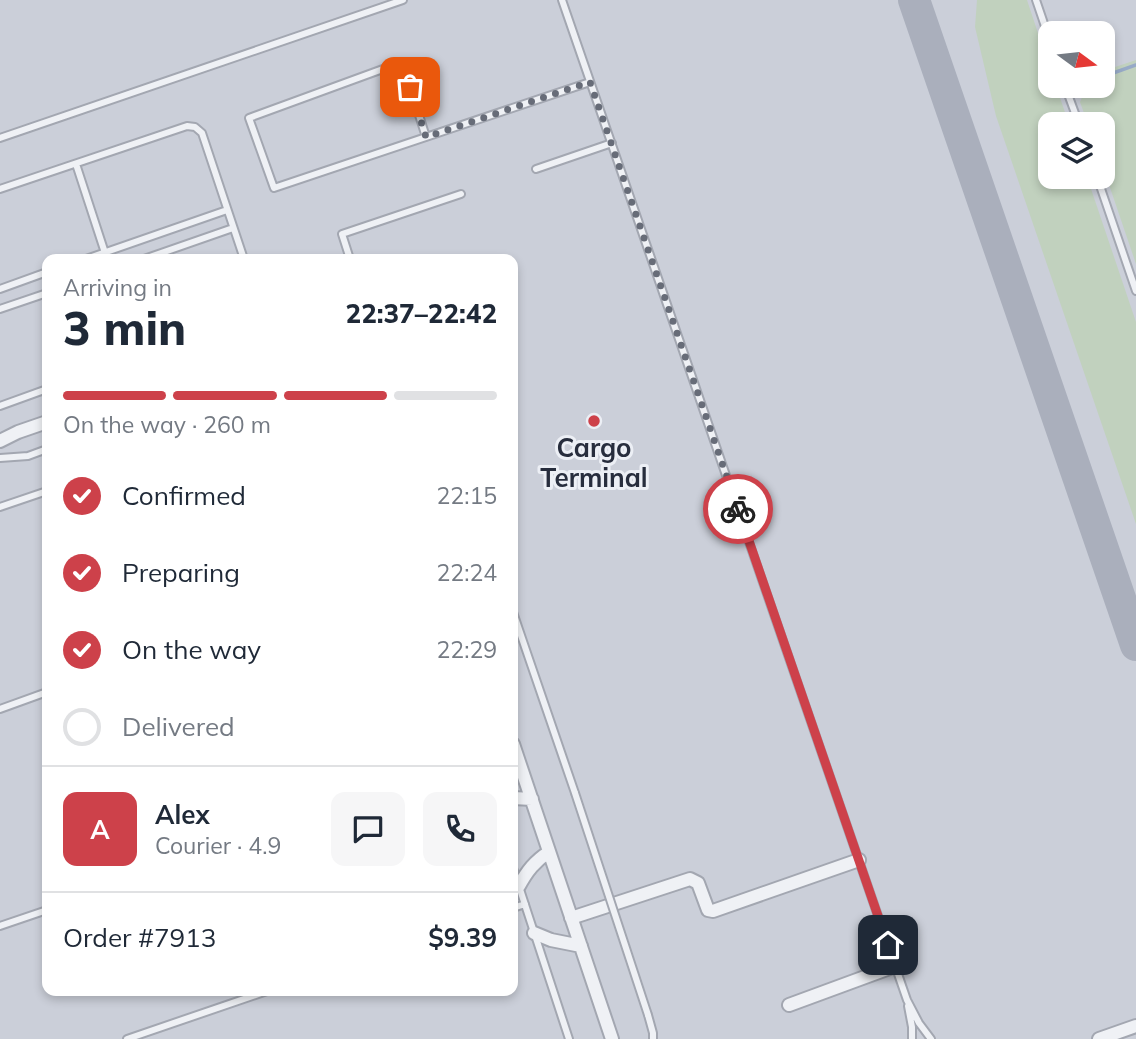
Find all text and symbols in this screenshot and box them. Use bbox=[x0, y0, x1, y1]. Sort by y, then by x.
north arrow bbox=[1038, 21, 1115, 98]
map controls bbox=[1038, 21, 1115, 189]
pin bbox=[380, 57, 440, 117]
icon: bag bbox=[391, 68, 429, 106]
button: layers bbox=[1038, 112, 1115, 189]
text: Arriving in bbox=[63, 273, 172, 302]
text: 22:37–22:42 bbox=[346, 297, 497, 330]
text: 3 min bbox=[63, 299, 186, 357]
text: On the way · 260 m bbox=[63, 410, 271, 439]
marker: Cargo Terminal bbox=[586, 413, 602, 429]
place label: Cargo Terminal bbox=[540, 431, 648, 494]
courier bbox=[703, 474, 773, 544]
icon: check bbox=[63, 477, 101, 515]
text: Confirmed bbox=[122, 479, 246, 512]
text: 22:15 bbox=[437, 481, 497, 510]
icon: bike bbox=[719, 490, 757, 528]
icon: check bbox=[63, 554, 101, 592]
text: Preparing bbox=[122, 556, 240, 589]
text: 22:24 bbox=[437, 558, 497, 587]
icon: check bbox=[63, 631, 101, 669]
text: On the way bbox=[122, 633, 261, 666]
text: 22:29 bbox=[437, 635, 497, 664]
text: Delivered bbox=[122, 710, 235, 743]
button: chat bbox=[331, 792, 405, 866]
button: phone bbox=[423, 792, 497, 866]
text: Alex bbox=[155, 798, 210, 831]
text: A bbox=[90, 813, 110, 846]
text: Courier · 4.9 bbox=[155, 831, 281, 860]
pin bbox=[858, 915, 918, 975]
text: Order #7913 bbox=[63, 921, 216, 954]
text: $9.39 bbox=[428, 921, 497, 954]
icon: home bbox=[869, 926, 907, 964]

